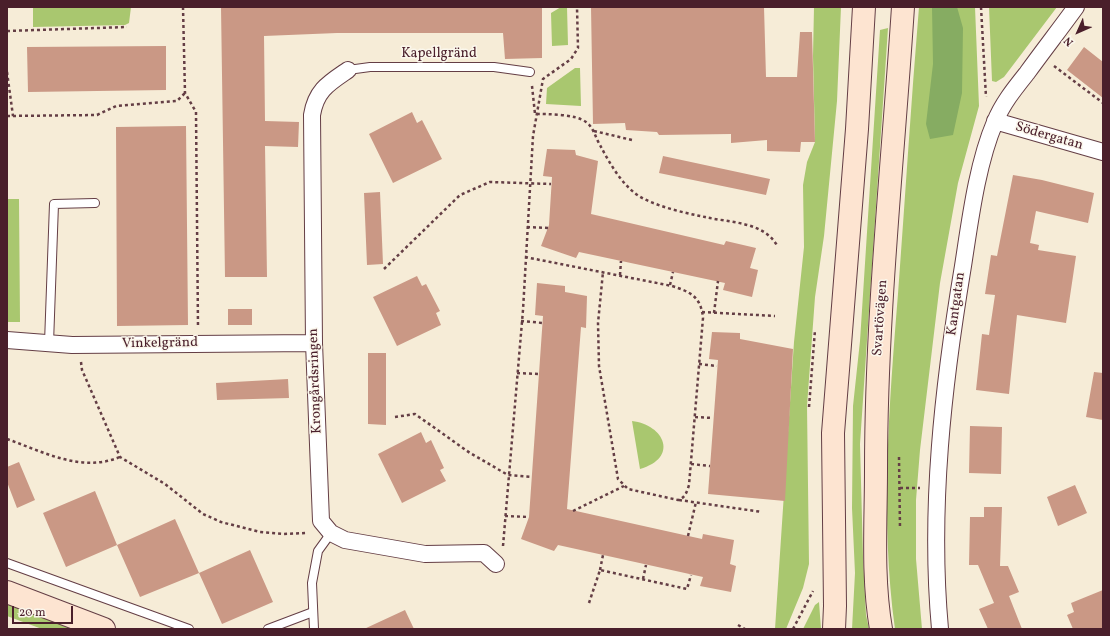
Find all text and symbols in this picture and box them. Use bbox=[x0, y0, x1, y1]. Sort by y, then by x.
north arrow bbox=[1058, 12, 1098, 52]
text: N bbox=[1061, 33, 1077, 49]
street label: Kapellgränd bbox=[401, 46, 477, 62]
street label: Södergatan bbox=[1013, 119, 1085, 155]
street label: Kantgatan bbox=[944, 271, 970, 337]
street label: Svartövägen bbox=[870, 279, 892, 357]
street label: Krongårdsringen bbox=[306, 328, 326, 434]
street label: Vinkelgränd bbox=[122, 335, 198, 353]
scale bar bbox=[14, 598, 75, 624]
text: 20 m bbox=[19, 605, 46, 621]

